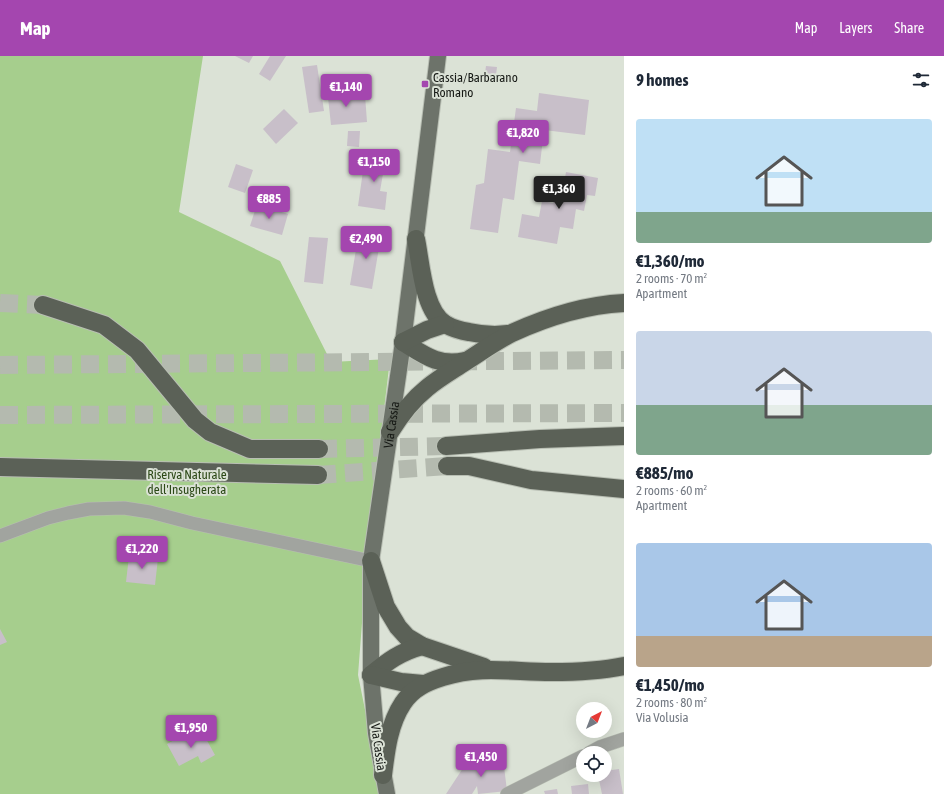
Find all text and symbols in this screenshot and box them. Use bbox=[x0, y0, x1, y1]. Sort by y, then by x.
text: Map bbox=[20, 17, 51, 39]
text: Map bbox=[795, 20, 817, 36]
text: Layers bbox=[839, 20, 872, 36]
text: Share bbox=[894, 20, 924, 36]
icon: filters bbox=[910, 69, 932, 91]
place label: Cassia/Barbarano Romano bbox=[433, 70, 518, 100]
text: 9 homes bbox=[636, 70, 689, 90]
pin: €1,140 bbox=[313, 74, 379, 108]
text: €1,140 bbox=[330, 79, 362, 94]
marker: Cassia/Barbarano Romano bbox=[420, 79, 430, 89]
pin: €1,820 bbox=[490, 120, 556, 154]
text: €1,820 bbox=[507, 125, 539, 140]
icon: home bbox=[748, 145, 820, 217]
pin: €1,150 bbox=[341, 149, 407, 183]
text: €1,150 bbox=[358, 154, 390, 169]
pin: €1,360 bbox=[526, 176, 592, 210]
text: €1,360 bbox=[543, 181, 575, 196]
pin: €885 bbox=[245, 186, 293, 220]
text: €885 bbox=[257, 191, 281, 206]
pin: €2,490 bbox=[333, 226, 399, 260]
text: €2,490 bbox=[350, 231, 382, 246]
text: €1,360/mo bbox=[636, 251, 705, 271]
text: 2 rooms · 70 m² bbox=[636, 271, 707, 286]
text: Apartment bbox=[636, 286, 687, 301]
icon: home bbox=[748, 357, 820, 429]
street label: Via Cassia bbox=[381, 400, 402, 449]
text: €885/mo bbox=[636, 463, 694, 483]
park label: Riserva Naturale dell'Insugherata bbox=[147, 467, 227, 497]
text: 2 rooms · 60 m² bbox=[636, 483, 707, 498]
text: Apartment bbox=[636, 498, 687, 513]
pin: €1,220 bbox=[109, 536, 175, 570]
text: €1,220 bbox=[126, 541, 158, 556]
icon: home bbox=[748, 569, 820, 641]
text: €1,450/mo bbox=[636, 675, 705, 695]
text: 2 rooms · 80 m² bbox=[636, 695, 707, 710]
north arrow bbox=[576, 702, 612, 738]
map controls bbox=[576, 702, 612, 782]
text: Via Volusia bbox=[636, 710, 689, 725]
pin: €1,950 bbox=[158, 715, 224, 749]
text: €1,950 bbox=[175, 720, 207, 735]
street label: Via Cassia bbox=[368, 723, 389, 772]
pin: €1,450 bbox=[448, 744, 514, 778]
button: locate bbox=[576, 746, 612, 782]
text: €1,450 bbox=[465, 749, 497, 764]

